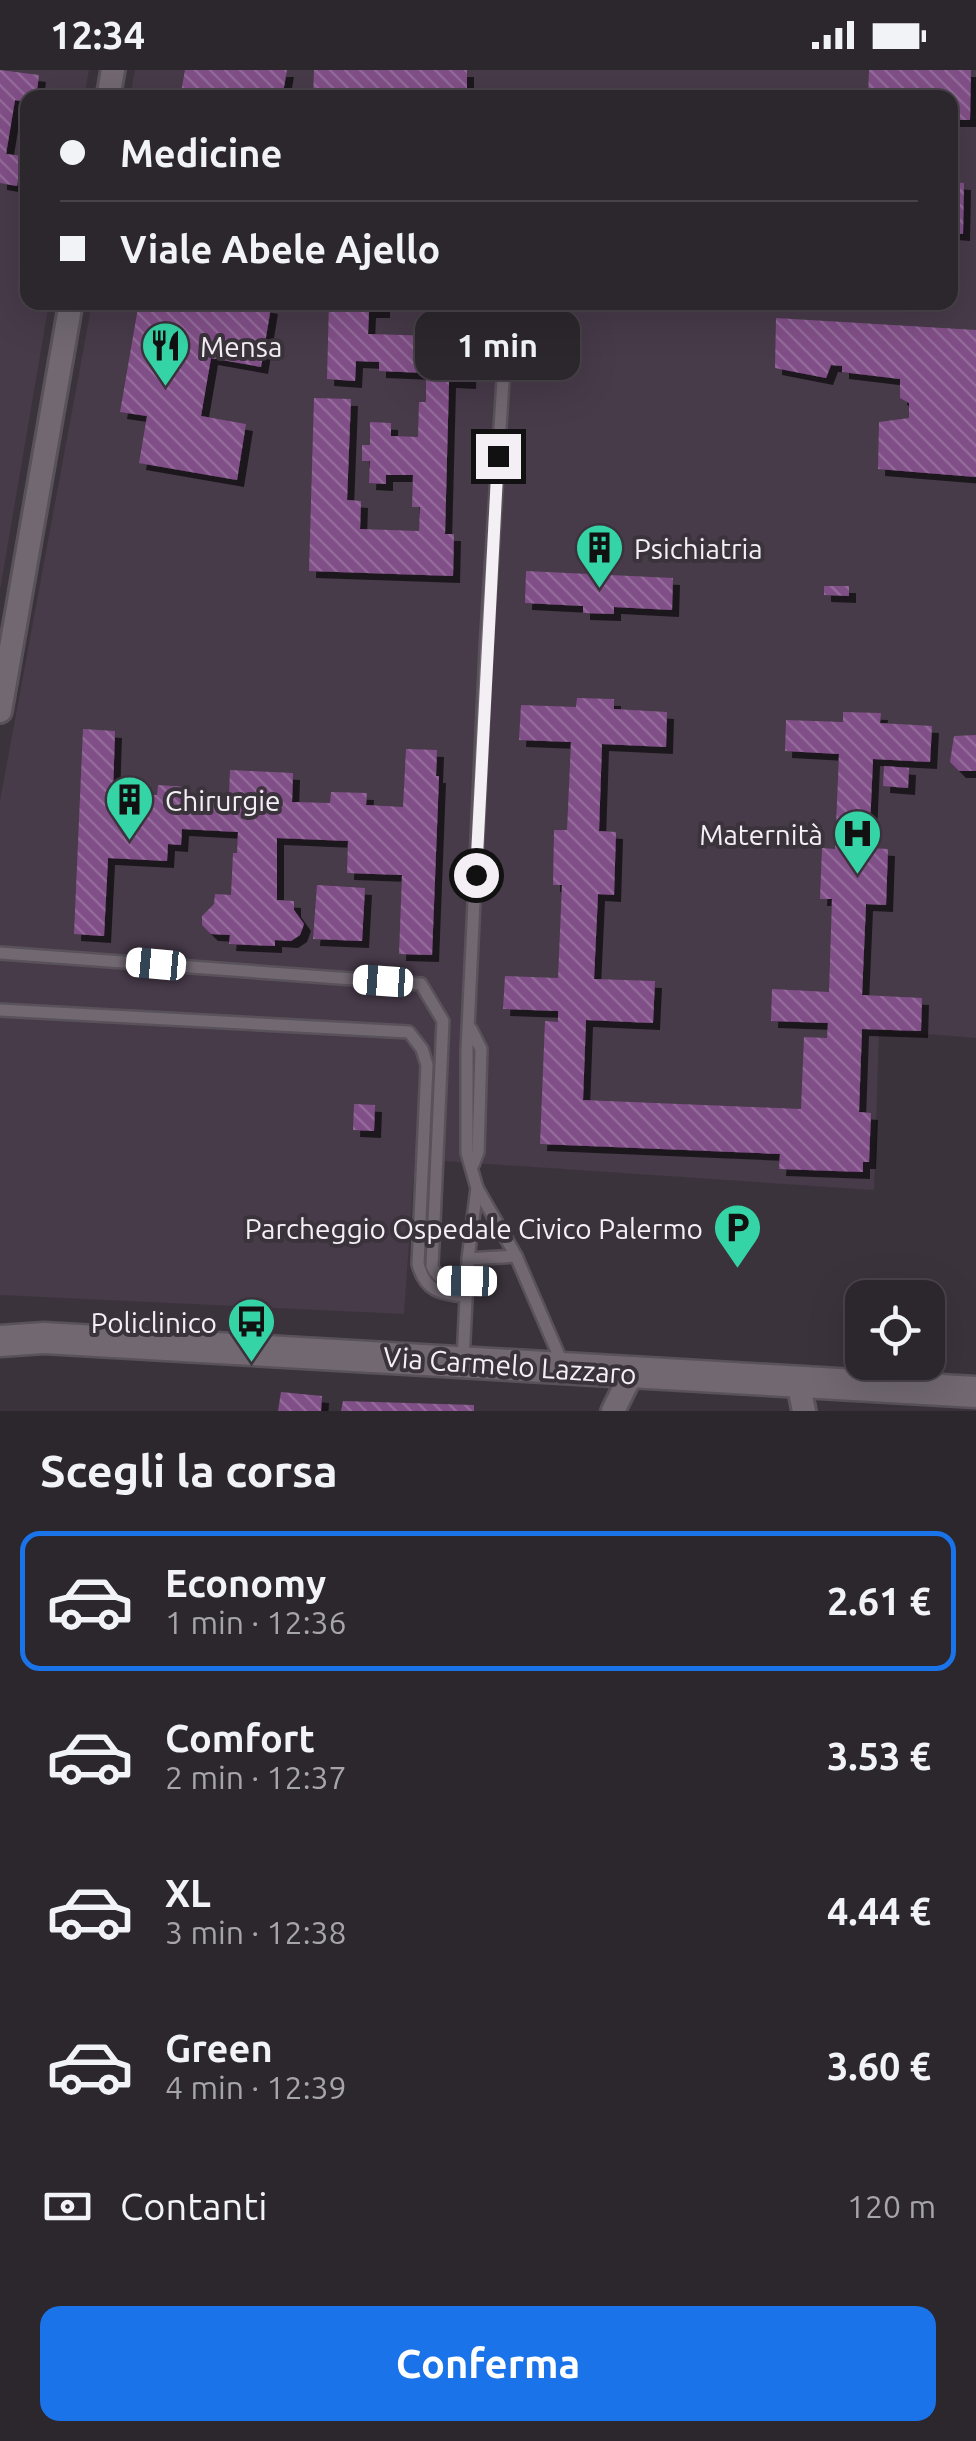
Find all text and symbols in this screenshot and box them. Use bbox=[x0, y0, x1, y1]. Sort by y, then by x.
text: 12:34 bbox=[50, 14, 145, 56]
text: Medicine bbox=[120, 132, 282, 174]
text: Viale Abele Ajello bbox=[120, 228, 440, 270]
callout: 1 min bbox=[416, 311, 580, 381]
restaurant icon: Mensa bbox=[139, 320, 191, 388]
text: 1 min bbox=[457, 327, 538, 363]
place label: Mensa bbox=[200, 331, 282, 362]
route end bbox=[476, 434, 521, 479]
building icon: Psichiatria bbox=[573, 522, 625, 590]
place label: Psichiatria bbox=[634, 533, 763, 564]
building icon: Chirurgie bbox=[104, 774, 156, 842]
place label: Chirurgie bbox=[165, 785, 281, 816]
hospital icon: Maternità bbox=[832, 808, 884, 876]
place label: Maternità bbox=[699, 819, 823, 850]
route start bbox=[454, 853, 499, 898]
car bbox=[125, 946, 187, 982]
car bbox=[352, 964, 414, 998]
parking icon: Parcheggio Ospedale Civico Palermo bbox=[712, 1202, 764, 1270]
place label: Parcheggio Ospedale Civico Palermo bbox=[245, 1213, 703, 1244]
car bbox=[437, 1265, 497, 1297]
map controls bbox=[845, 1280, 945, 1380]
button: locate bbox=[845, 1280, 945, 1380]
bus stop icon: Policlinico bbox=[226, 1296, 278, 1364]
place label: Policlinico bbox=[91, 1307, 217, 1338]
street label: Via Carmelo Lazzaro bbox=[382, 1341, 638, 1389]
text: Scegli la corsa bbox=[40, 1445, 338, 1496]
icon: car bbox=[45, 1556, 135, 1646]
text: Economy bbox=[165, 1562, 326, 1604]
text: 2.61 € bbox=[827, 1580, 931, 1622]
text: 1 min · 12:36 bbox=[165, 1604, 347, 1640]
icon: car bbox=[45, 1711, 135, 1801]
text: Comfort bbox=[165, 1717, 315, 1759]
text: 3.53 € bbox=[827, 1735, 931, 1777]
text: 2 min · 12:37 bbox=[165, 1759, 347, 1795]
icon: car bbox=[45, 1866, 135, 1956]
text: XL bbox=[165, 1872, 211, 1914]
text: 4.44 € bbox=[827, 1890, 931, 1932]
text: 3 min · 12:38 bbox=[165, 1914, 347, 1950]
icon: car bbox=[45, 2021, 135, 2111]
text: Green bbox=[165, 2027, 273, 2069]
text: 3.60 € bbox=[827, 2045, 931, 2087]
text: 4 min · 12:39 bbox=[165, 2069, 347, 2105]
icon: cash bbox=[40, 2179, 95, 2234]
text: Contanti bbox=[120, 2185, 267, 2227]
text: 120 m bbox=[847, 2188, 936, 2224]
button: Conferma bbox=[40, 2306, 936, 2421]

